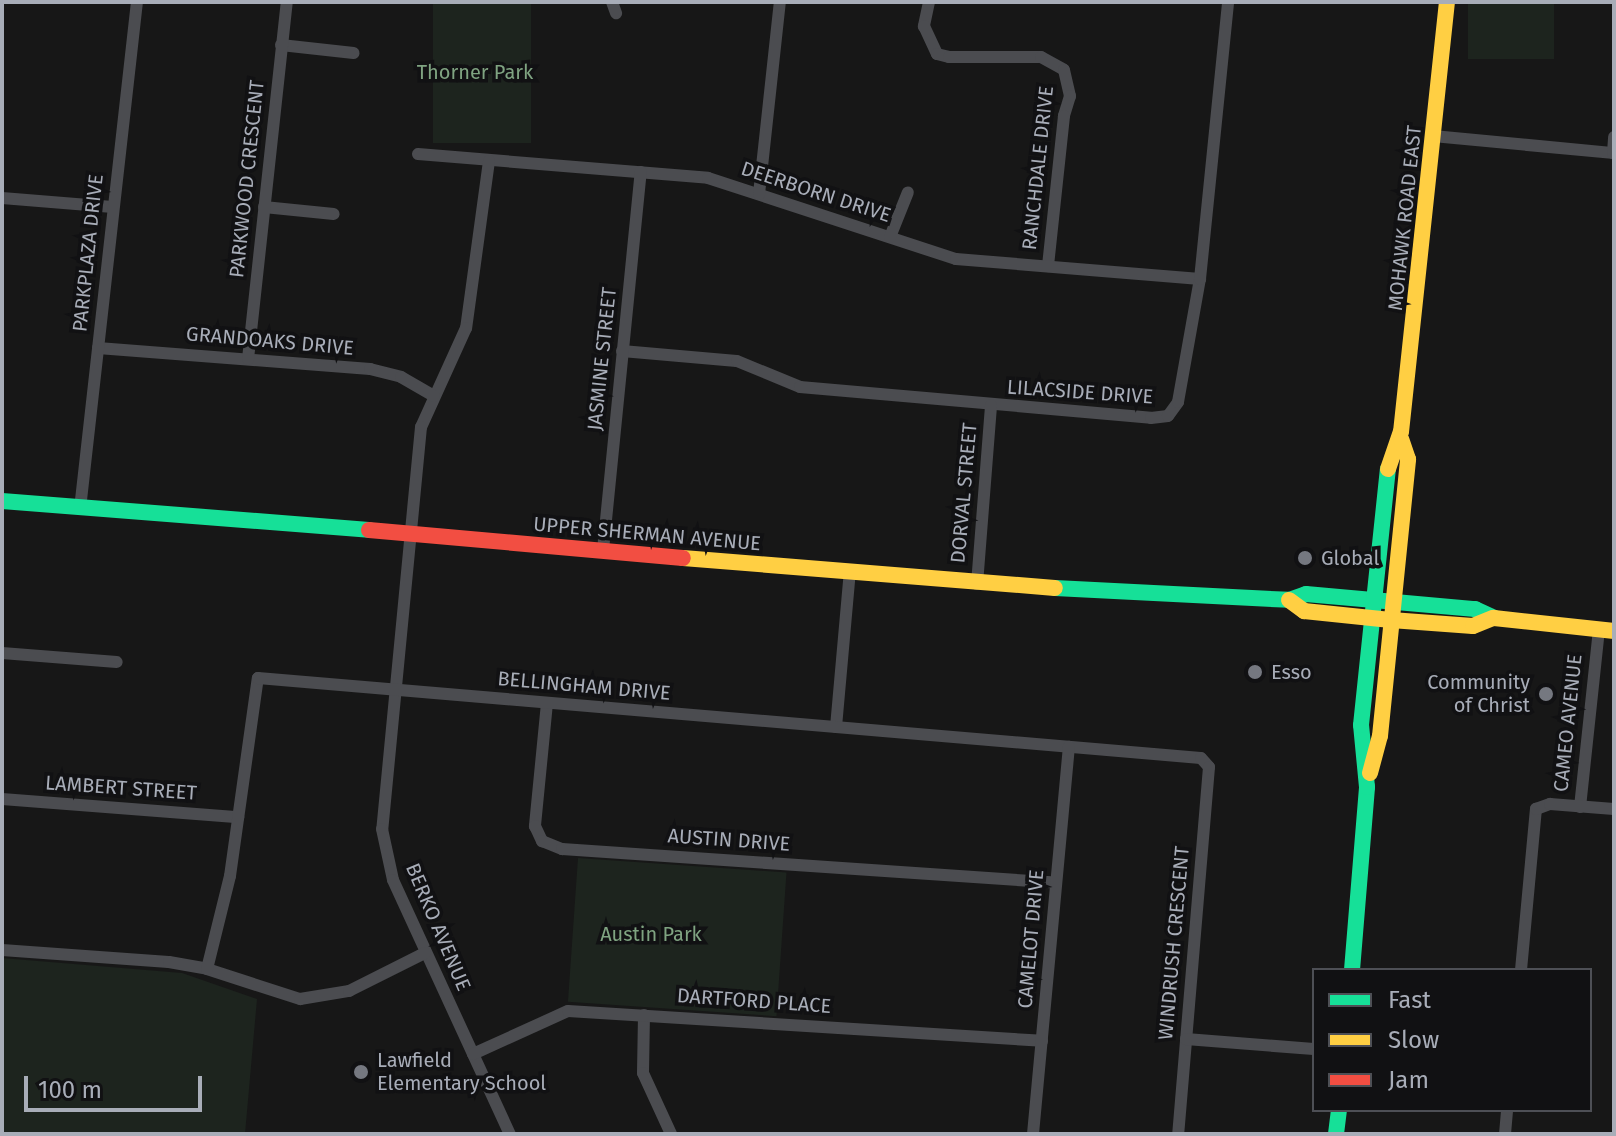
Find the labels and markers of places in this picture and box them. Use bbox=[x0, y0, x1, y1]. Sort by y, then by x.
place label: Global bbox=[1321, 546, 1379, 570]
marker: Global bbox=[1296, 549, 1314, 567]
place label: Esso bbox=[1271, 660, 1312, 684]
marker: Esso bbox=[1246, 663, 1264, 681]
place label: Community of Christ bbox=[1427, 670, 1530, 717]
marker: Community of Christ bbox=[1537, 685, 1555, 703]
place label: Lawfield Elementary School bbox=[377, 1048, 546, 1095]
marker: Lawfield Elementary School bbox=[352, 1063, 370, 1081]

